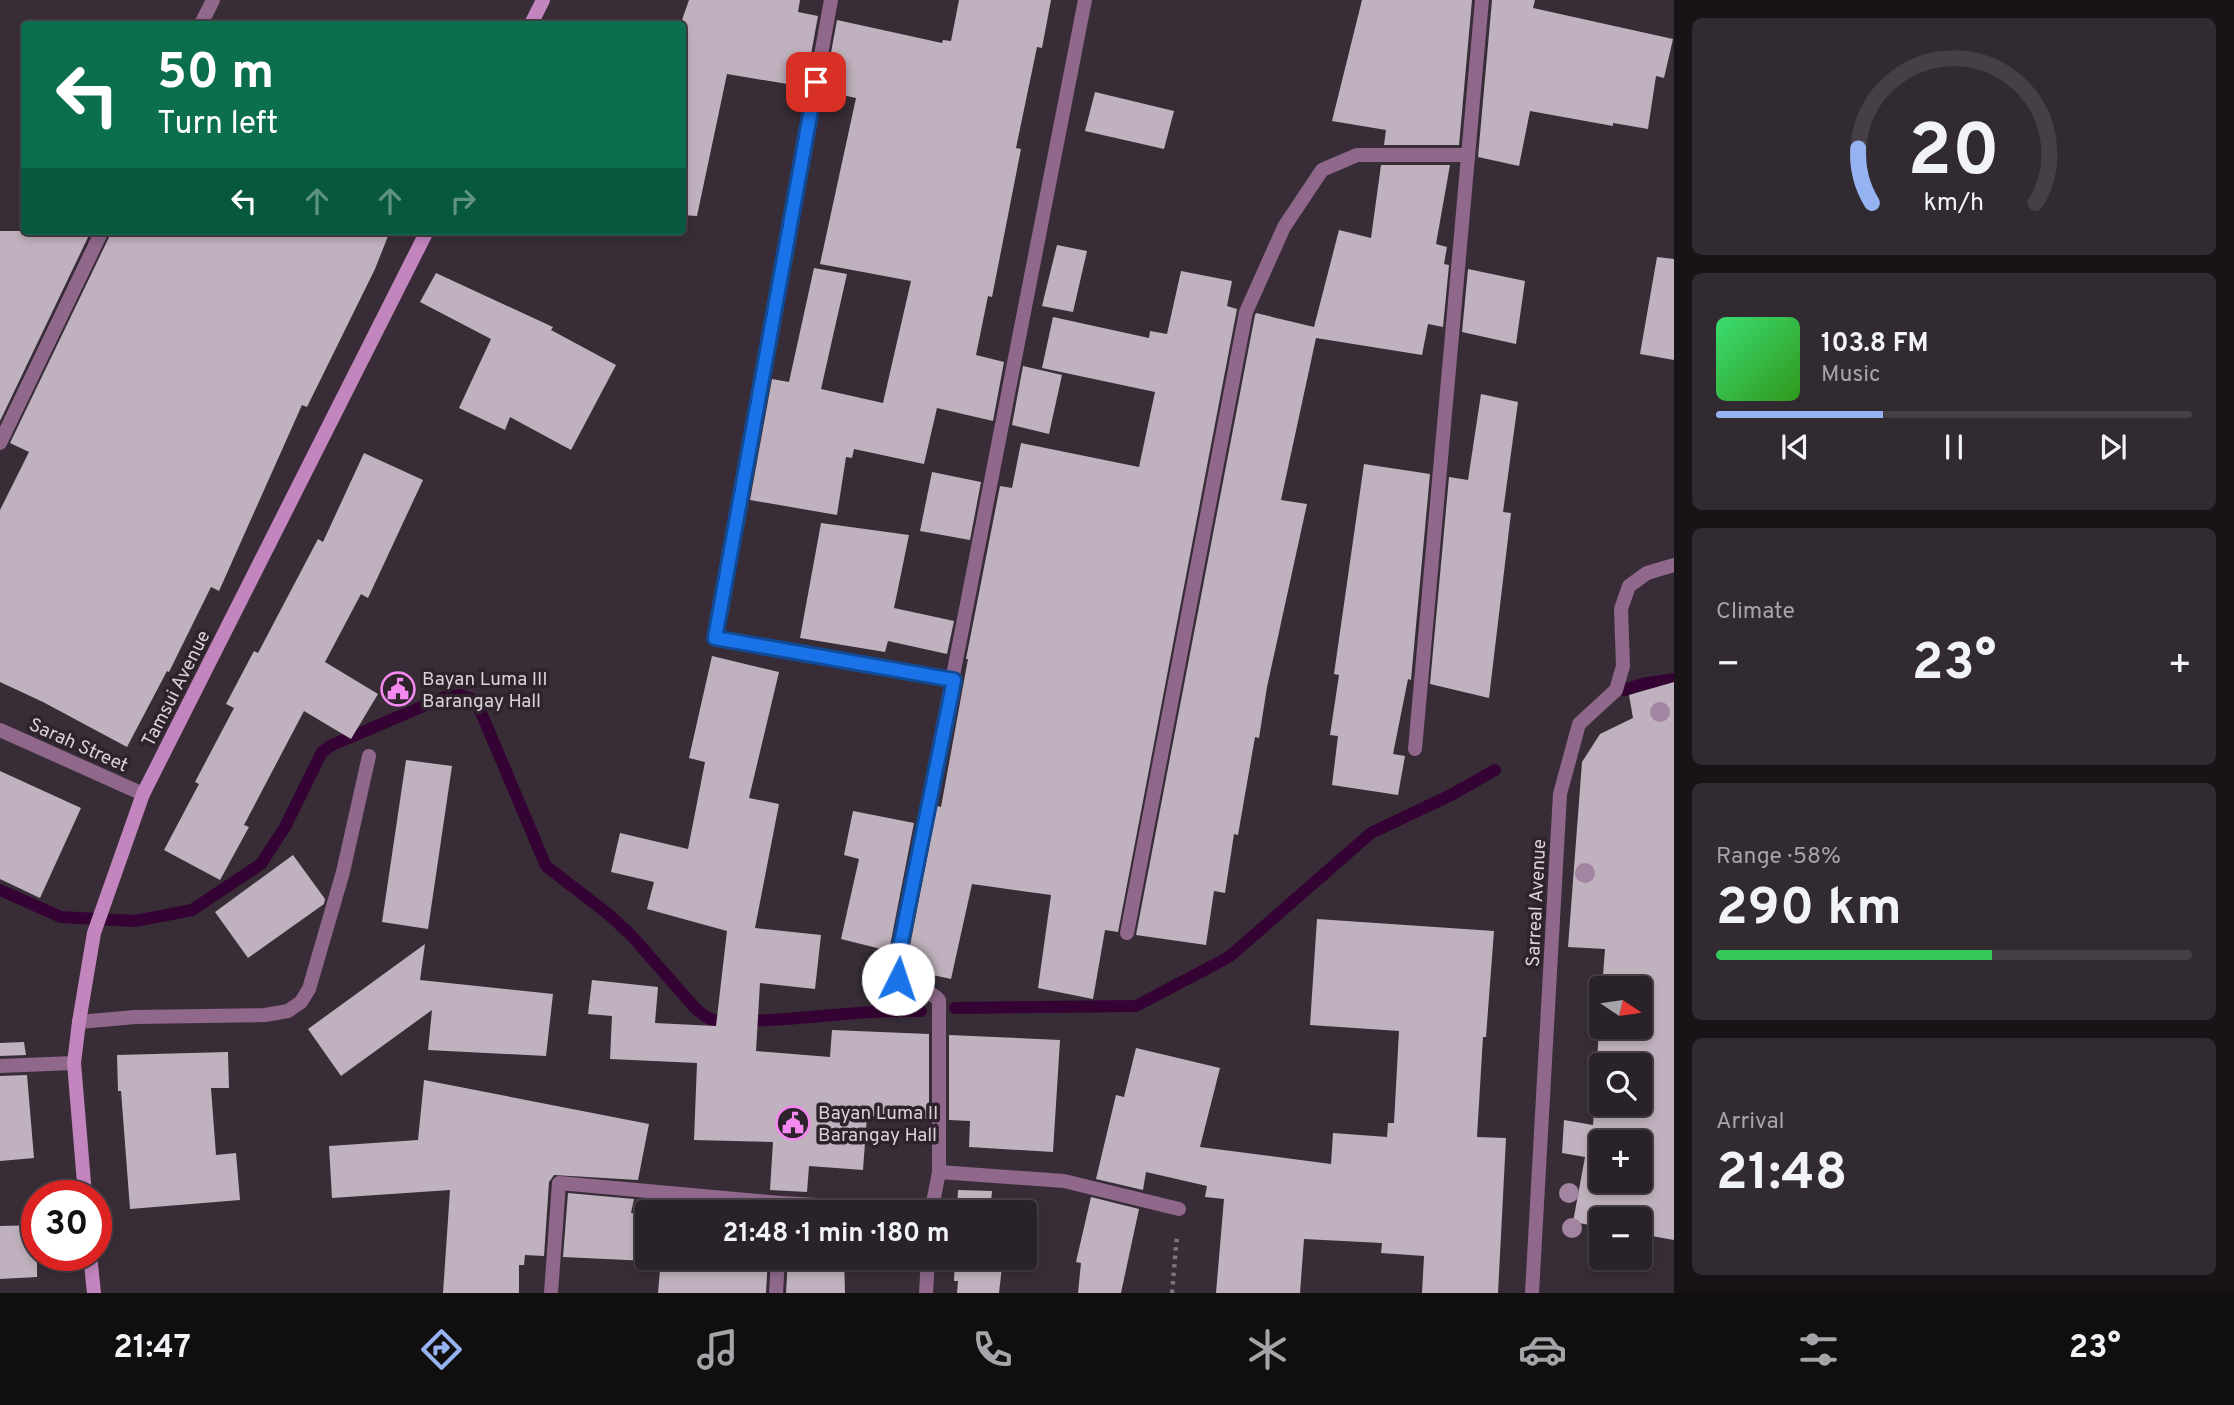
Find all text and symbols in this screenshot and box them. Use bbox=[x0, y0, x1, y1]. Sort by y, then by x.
text: 50 m bbox=[157, 44, 274, 106]
icon: left bbox=[42, 49, 133, 140]
pin bbox=[786, 52, 846, 112]
icon: arrive bbox=[797, 63, 835, 101]
text: Turn left bbox=[157, 105, 278, 145]
text: 20 bbox=[1908, 109, 2000, 201]
icon: left bbox=[225, 182, 263, 220]
icon: ahead bbox=[298, 182, 336, 220]
icon: ahead bbox=[371, 182, 409, 220]
icon: right bbox=[444, 182, 482, 220]
text: km/h bbox=[1924, 187, 1984, 219]
text: 103.8 FM bbox=[1821, 328, 1929, 361]
text: Music bbox=[1821, 361, 1881, 390]
icon: previous bbox=[1776, 428, 1814, 466]
icon: pause bbox=[1935, 428, 1973, 466]
icon: next bbox=[2094, 428, 2132, 466]
text: Climate bbox=[1716, 598, 1795, 627]
street label: Tamsui Avenue bbox=[137, 627, 216, 751]
text: 23° bbox=[1912, 632, 1996, 698]
text: − bbox=[1716, 642, 1741, 691]
text: + bbox=[2167, 642, 2192, 691]
place label: Bayan Luma III Barangay Hall bbox=[422, 668, 548, 714]
public building icon: Bayan Luma III Barangay Hall bbox=[379, 670, 417, 708]
street label: Sarah Street bbox=[25, 713, 132, 778]
street label: Sarreal Avenue bbox=[1522, 838, 1552, 968]
text: Range · 58% bbox=[1716, 843, 1841, 872]
text: 290 km bbox=[1716, 877, 1902, 943]
position arrow bbox=[861, 942, 935, 1016]
north arrow bbox=[1589, 976, 1652, 1040]
map controls bbox=[1589, 976, 1652, 1270]
button: search bbox=[1589, 1053, 1652, 1116]
place label: Bayan Luma II Barangay Hall bbox=[818, 1102, 938, 1148]
public building icon: Bayan Luma II Barangay Hall bbox=[774, 1104, 812, 1142]
text: Arrival bbox=[1716, 1108, 1785, 1137]
button: + bbox=[1589, 1130, 1652, 1193]
text: 21:48 bbox=[1716, 1142, 1847, 1208]
speed limit sign: 30 bbox=[21, 1180, 112, 1271]
button: − bbox=[1589, 1207, 1652, 1270]
text: 21:48 · 1 min · 180 m bbox=[723, 1218, 949, 1251]
icon: directions bbox=[417, 1325, 466, 1374]
icon: music bbox=[693, 1325, 742, 1374]
icon: phone bbox=[968, 1325, 1017, 1374]
icon: climate bbox=[1243, 1325, 1292, 1374]
icon: car bbox=[1518, 1325, 1567, 1374]
icon: filters bbox=[1794, 1325, 1843, 1374]
text: 21:47 bbox=[113, 1329, 191, 1369]
text: 23° bbox=[2069, 1329, 2121, 1369]

